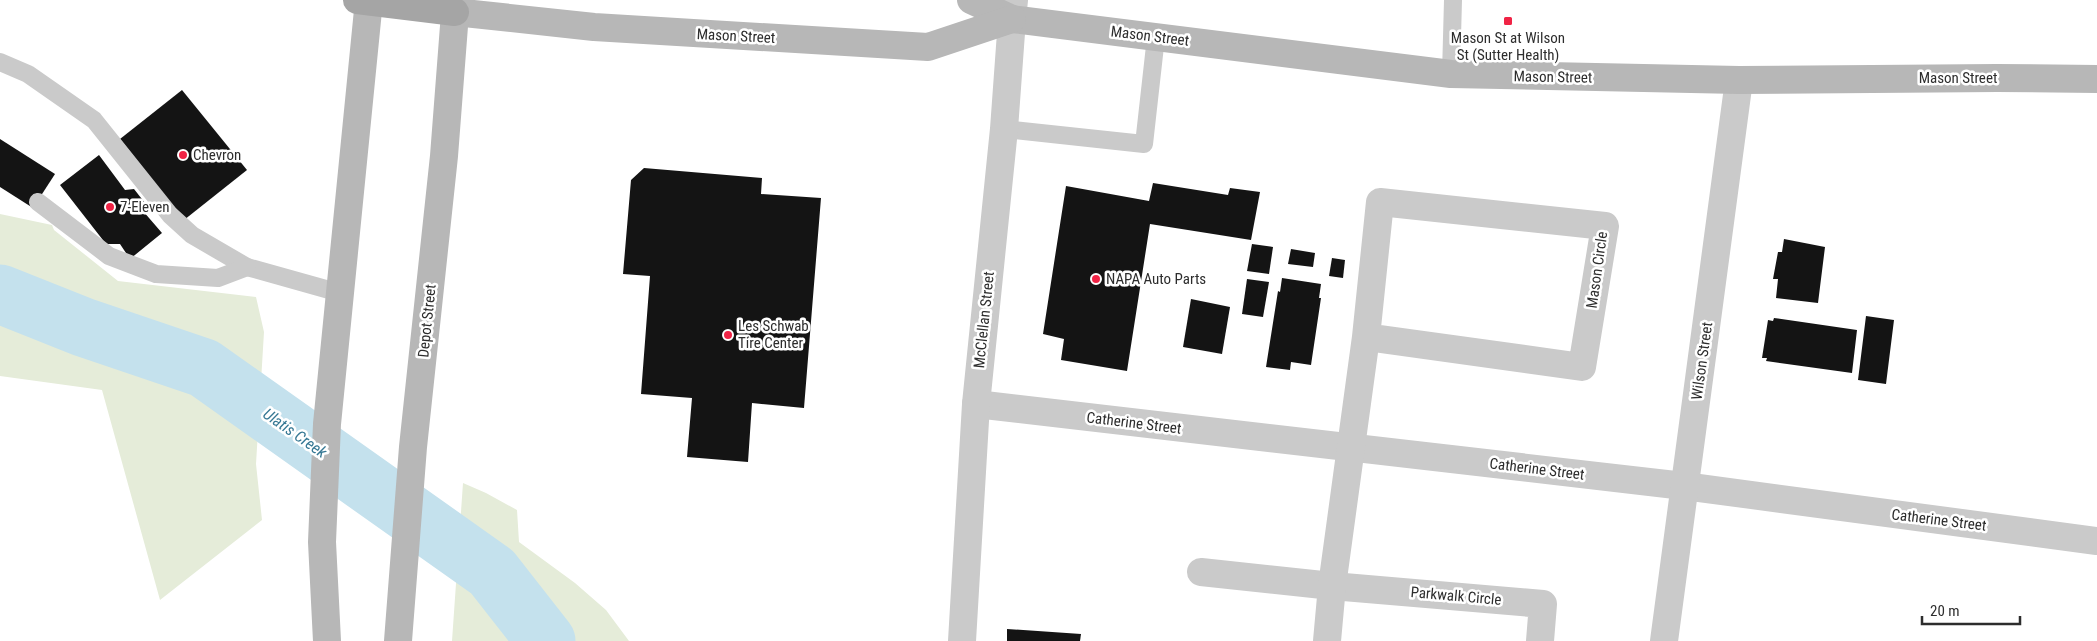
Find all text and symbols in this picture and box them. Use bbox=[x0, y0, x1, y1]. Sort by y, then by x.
marker: Mason St at Wilson St (Sutter Health) bbox=[1502, 15, 1514, 27]
street label: Mason Street bbox=[1110, 22, 1190, 50]
street label: Mason Street bbox=[696, 25, 776, 47]
place label: Mason St at Wilson St (Sutter Health) bbox=[1451, 29, 1565, 64]
street label: Mason Street bbox=[1513, 67, 1593, 87]
street label: Mason Street bbox=[1919, 69, 1997, 87]
place label: Chevron bbox=[193, 146, 241, 164]
marker: Chevron bbox=[177, 149, 189, 161]
place label: 7-Eleven bbox=[120, 198, 170, 216]
marker: 7-Eleven bbox=[104, 201, 116, 213]
street label: Mason Circle bbox=[1583, 230, 1611, 310]
place label: NAPA Auto Parts bbox=[1106, 270, 1206, 288]
street label: McClellan Street bbox=[970, 271, 998, 369]
marker: NAPA Auto Parts bbox=[1090, 273, 1102, 285]
street label: Depot Street bbox=[414, 283, 440, 359]
place label: Les Schwab Tire Center bbox=[738, 317, 809, 352]
street label: Wilson Street bbox=[1688, 321, 1716, 401]
marker: Les Schwab Tire Center bbox=[722, 329, 734, 341]
water label: Ulatis Creek bbox=[259, 404, 331, 462]
street label: Catherine Street bbox=[1086, 408, 1182, 438]
street label: Catherine Street bbox=[1489, 454, 1585, 484]
street label: Catherine Street bbox=[1891, 505, 1987, 535]
street label: Parkwalk Circle bbox=[1410, 583, 1502, 609]
scale bar bbox=[1922, 594, 2020, 626]
text: 20 m bbox=[1930, 602, 1960, 620]

